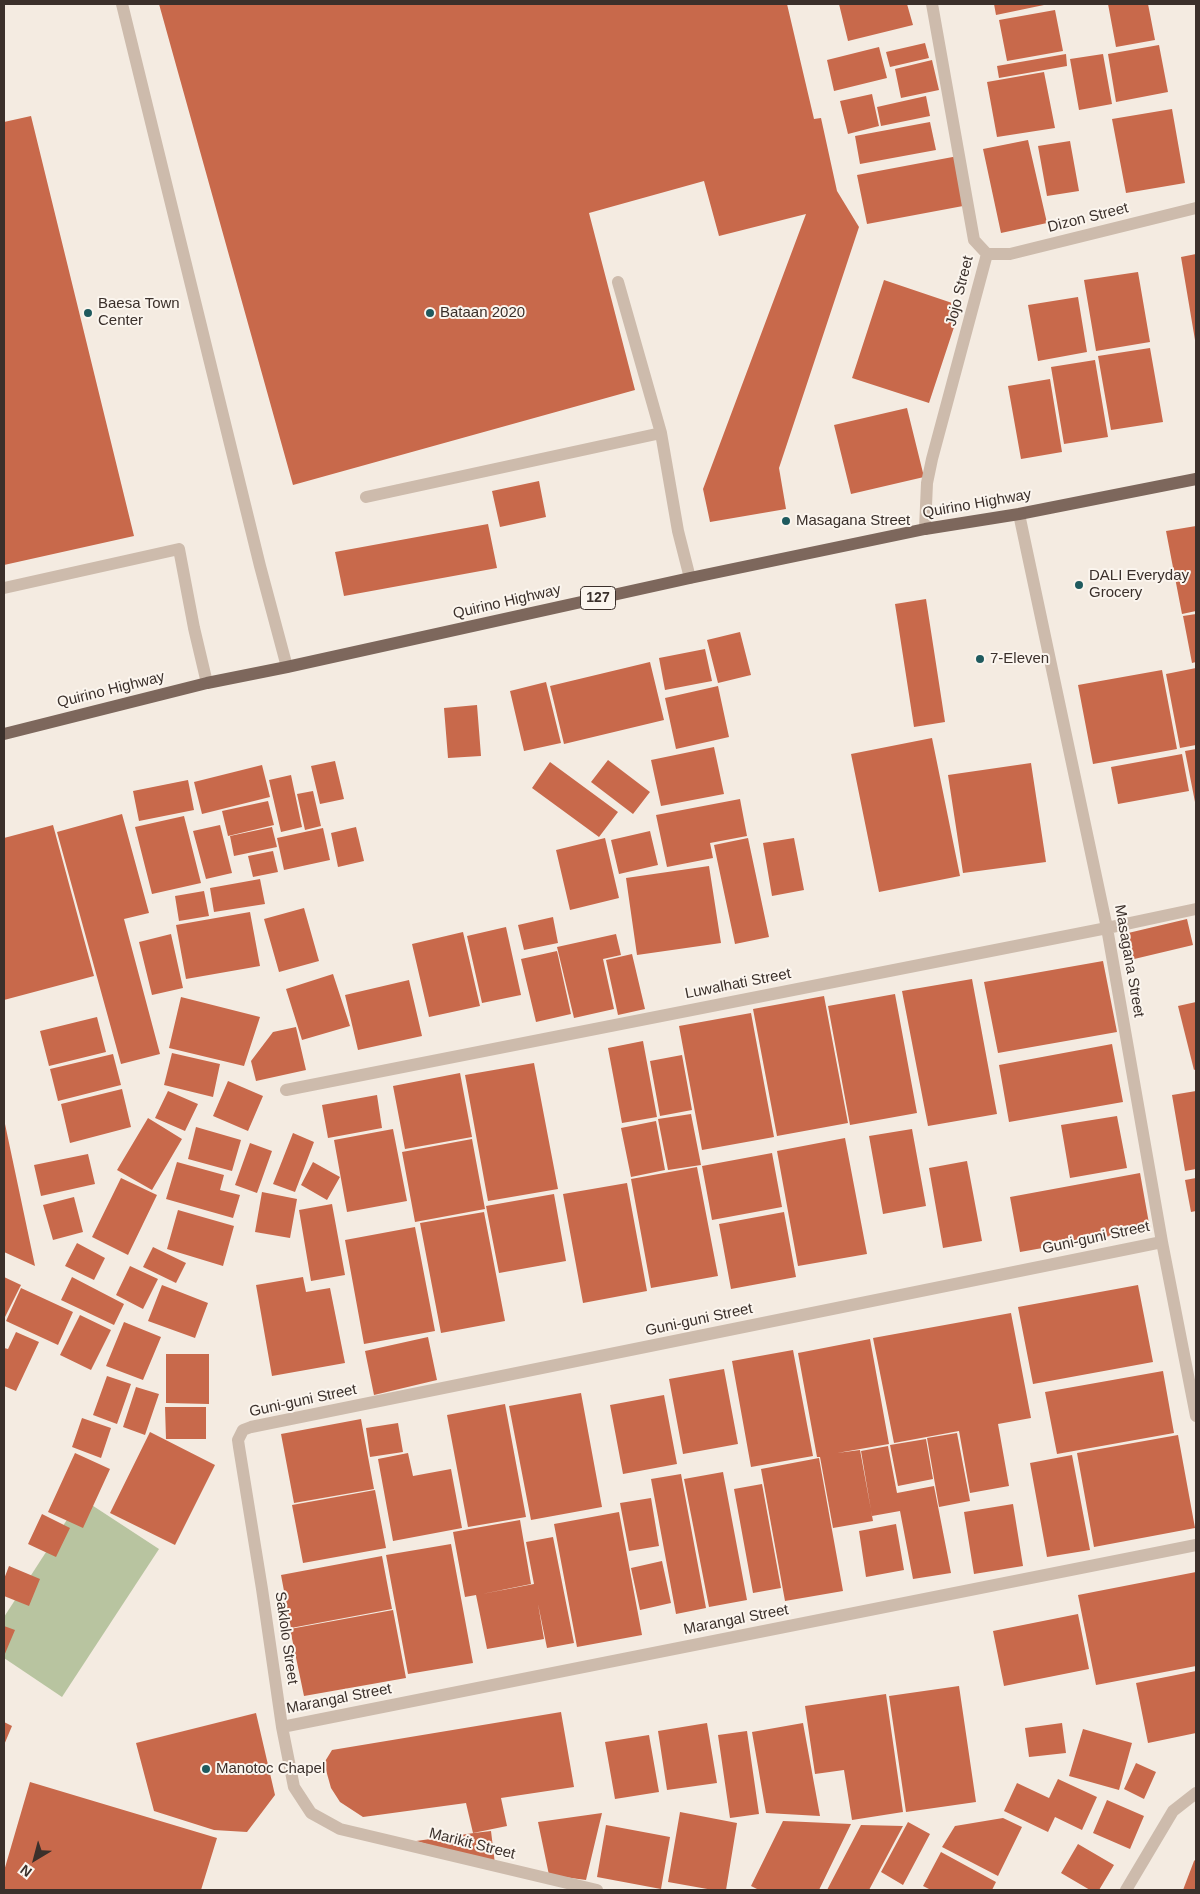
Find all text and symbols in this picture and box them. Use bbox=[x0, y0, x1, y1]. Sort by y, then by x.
street label: Dizon Street bbox=[1046, 199, 1130, 237]
street label: Jojo Street bbox=[943, 254, 977, 328]
place label: Baesa Town Center bbox=[98, 295, 180, 330]
place label: Bataan 2020 bbox=[440, 304, 525, 322]
marker: Baesa Town Center bbox=[82, 307, 94, 319]
marker: Bataan 2020 bbox=[424, 307, 436, 319]
street label: Quirino Highway bbox=[921, 486, 1033, 522]
place label: Masagana Street bbox=[796, 512, 910, 530]
marker: Masagana Street bbox=[780, 515, 792, 527]
place label: DALI Everyday Grocery bbox=[1089, 567, 1189, 602]
marker: DALI Everyday Grocery bbox=[1073, 579, 1085, 591]
street label: Quirino Highway bbox=[451, 581, 563, 623]
road number: 127 bbox=[580, 586, 616, 610]
place label: 7-Eleven bbox=[990, 650, 1049, 668]
marker: 7-Eleven bbox=[974, 653, 986, 665]
street label: Quirino Highway bbox=[55, 668, 167, 712]
street label: Masagana Street bbox=[1110, 903, 1148, 1019]
street label: Luwalhati Street bbox=[683, 965, 793, 1003]
street label: Guni-guni Street bbox=[1041, 1218, 1151, 1258]
street label: Guni-guni Street bbox=[644, 1300, 754, 1340]
street label: Guni-guni Street bbox=[248, 1381, 358, 1421]
street label: Saklolo Street bbox=[271, 1591, 301, 1685]
street label: Marangal Street bbox=[682, 1601, 790, 1639]
street label: Marangal Street bbox=[285, 1680, 393, 1718]
place label: Manotoc Chapel bbox=[216, 1760, 325, 1778]
marker: Manotoc Chapel bbox=[200, 1763, 212, 1775]
street label: Marikit Street bbox=[427, 1825, 517, 1863]
north arrow bbox=[10, 1834, 60, 1884]
text: N bbox=[17, 1862, 35, 1880]

